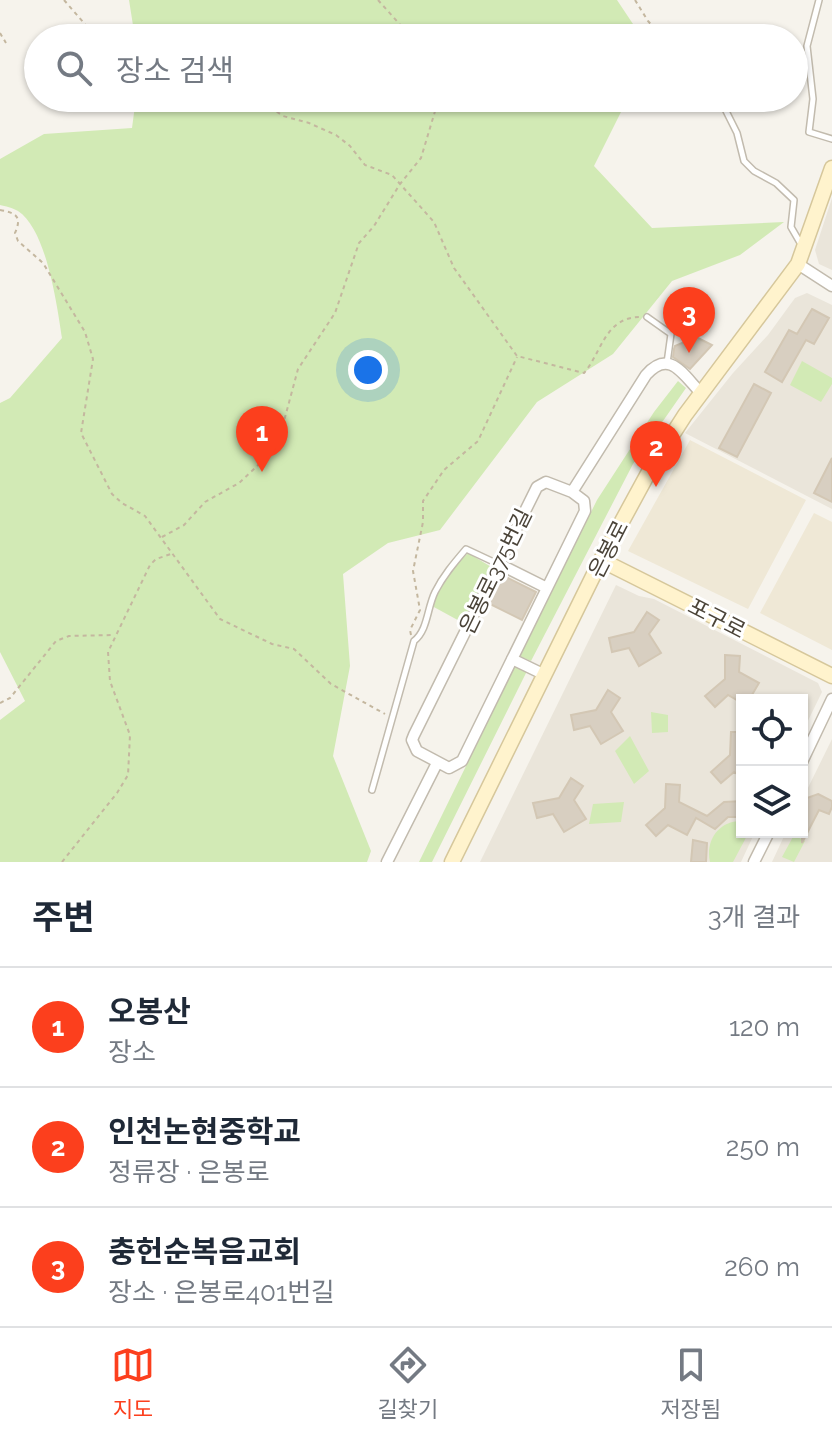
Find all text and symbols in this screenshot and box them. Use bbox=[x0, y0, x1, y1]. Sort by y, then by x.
search box bbox=[24, 24, 808, 112]
icon: search bbox=[52, 46, 96, 90]
text: 장소 검색 bbox=[116, 53, 234, 88]
pin: 3 bbox=[663, 287, 715, 353]
your location bbox=[348, 350, 388, 390]
pin: 1 bbox=[236, 406, 288, 472]
pin: 2 bbox=[630, 421, 682, 487]
street label: 은봉로375번길 bbox=[453, 504, 537, 638]
street label: 은봉로 bbox=[583, 516, 633, 582]
street label: 포구로 bbox=[684, 593, 750, 643]
map controls bbox=[736, 694, 808, 838]
button: locate bbox=[736, 694, 808, 766]
button: layers bbox=[736, 766, 808, 838]
text: 주변 bbox=[32, 897, 95, 937]
text: 3개 결과 bbox=[708, 902, 800, 932]
text: 오봉산 bbox=[108, 994, 191, 1029]
text: 1 bbox=[52, 1012, 64, 1042]
text: 120 m bbox=[729, 1012, 800, 1042]
text: 장소 bbox=[108, 1037, 156, 1067]
text: 인천논현중학교 bbox=[108, 1114, 301, 1149]
text: 2 bbox=[51, 1132, 65, 1162]
text: 250 m bbox=[726, 1132, 800, 1162]
text: 정류장 · 은봉로 bbox=[108, 1157, 270, 1187]
text: 충헌순복음교회 bbox=[108, 1234, 301, 1269]
text: 3 bbox=[51, 1252, 65, 1282]
text: 260 m bbox=[724, 1252, 800, 1282]
text: 장소 · 은봉로401번길 bbox=[108, 1277, 335, 1307]
tab: 지도 bbox=[111, 1343, 155, 1423]
tab: 길찾기 bbox=[377, 1343, 438, 1423]
tab: 저장됨 bbox=[660, 1343, 721, 1423]

